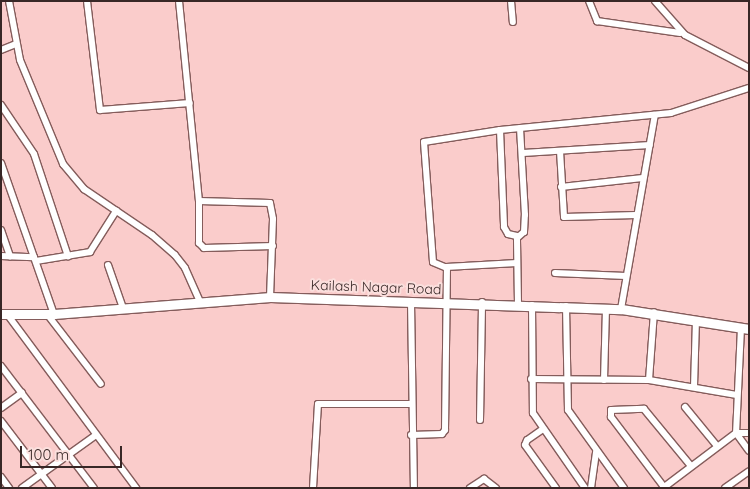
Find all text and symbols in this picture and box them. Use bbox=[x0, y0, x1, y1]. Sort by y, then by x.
street label: Kailash Nagar Road bbox=[310, 276, 442, 298]
scale bar bbox=[22, 436, 125, 468]
text: 100 m bbox=[28, 445, 69, 464]

